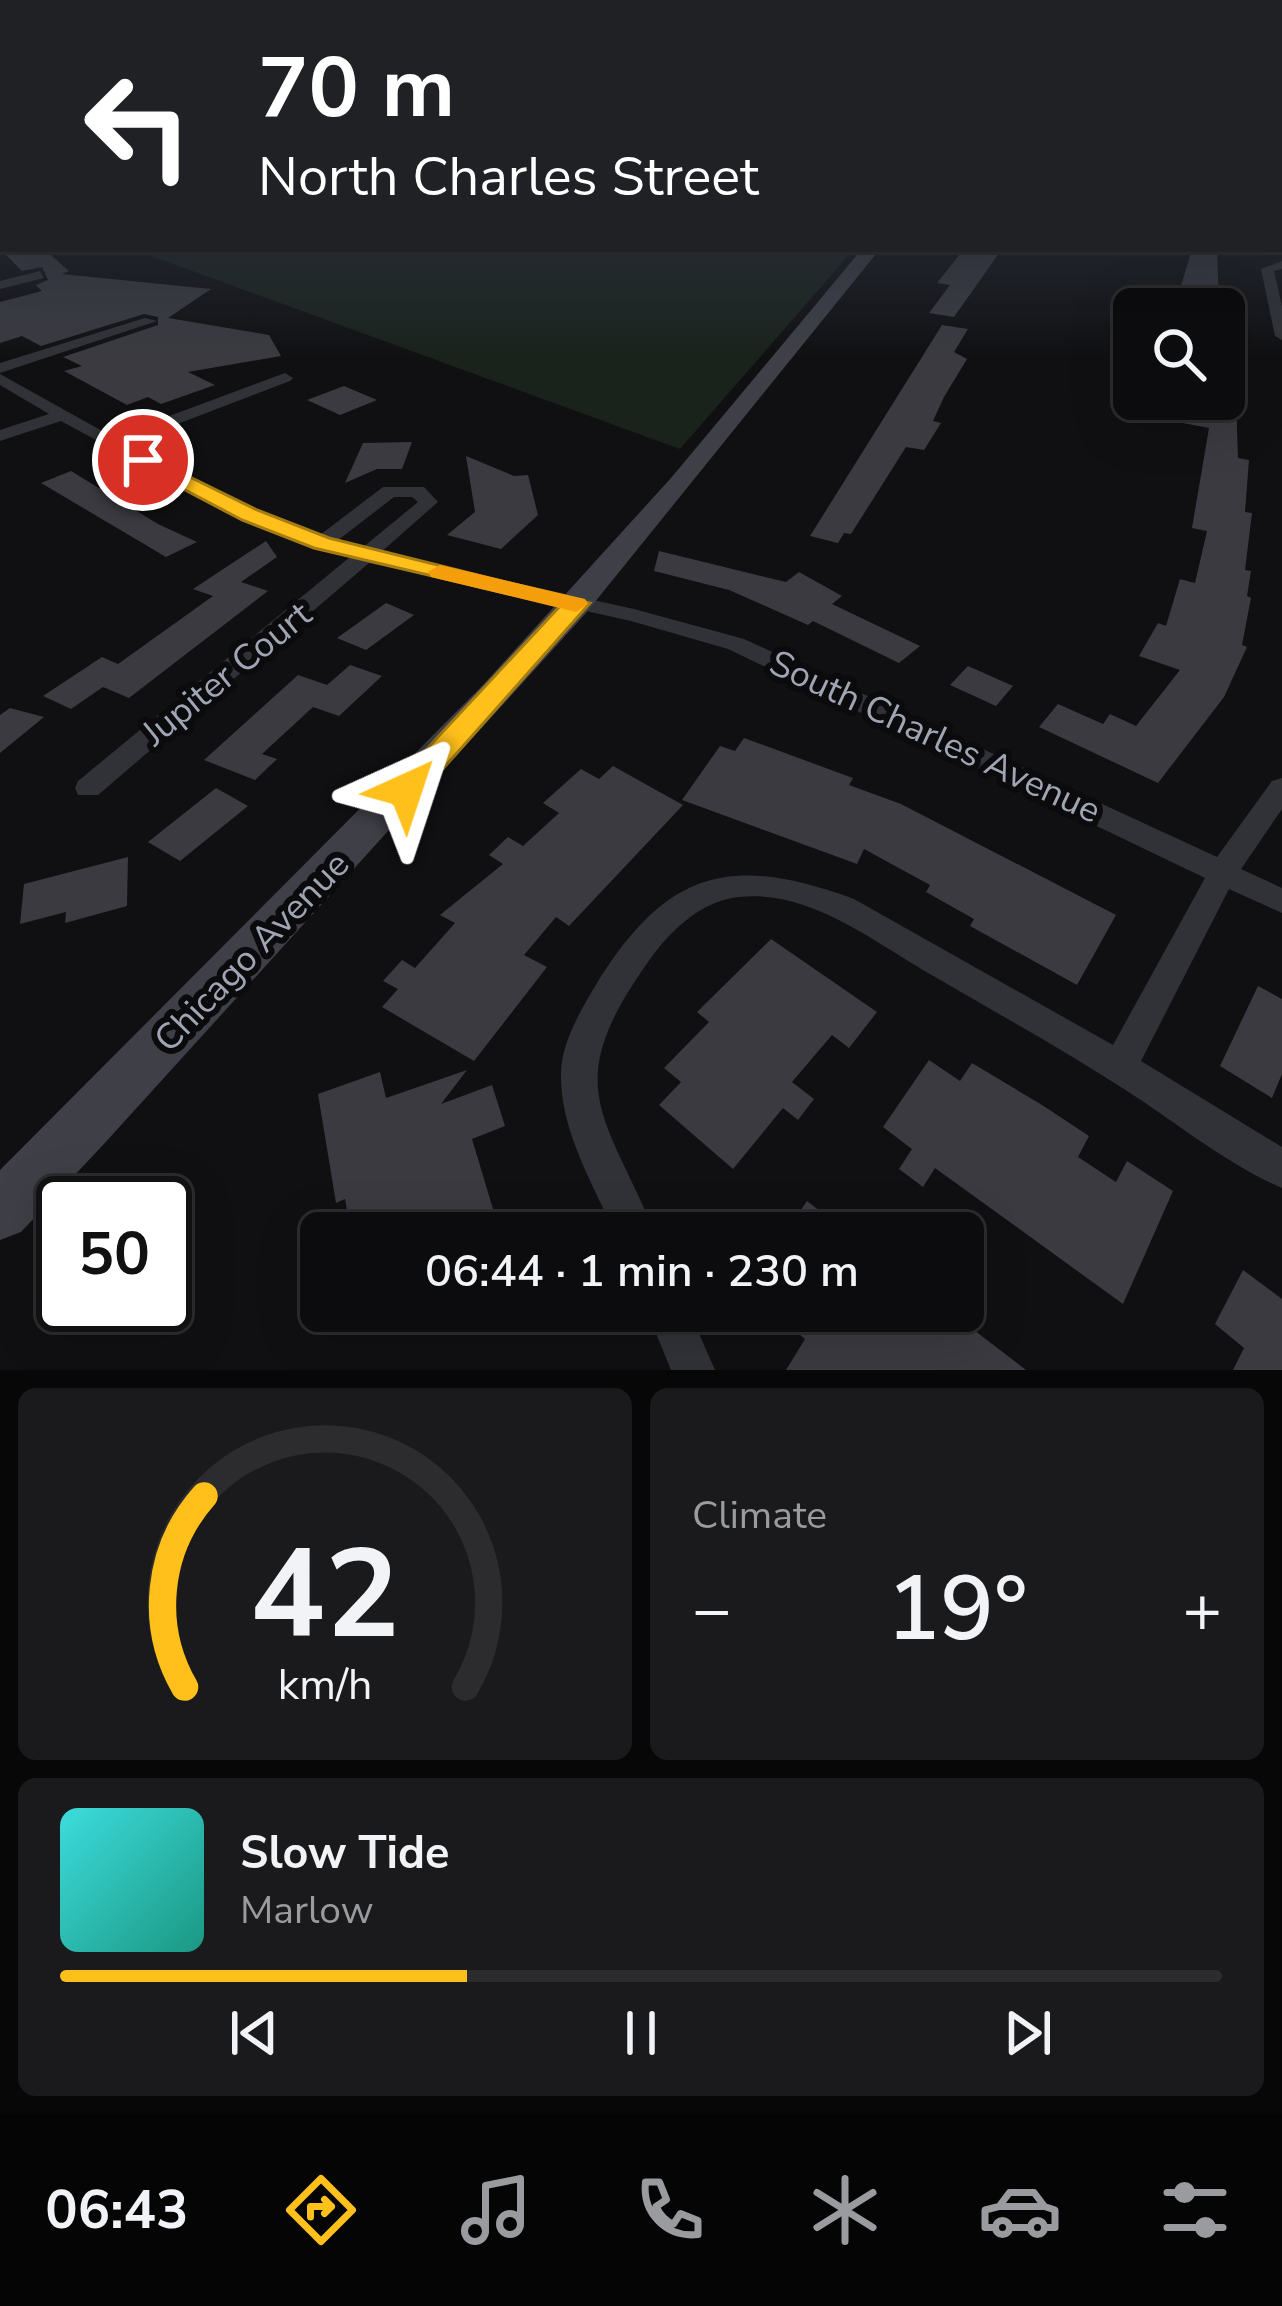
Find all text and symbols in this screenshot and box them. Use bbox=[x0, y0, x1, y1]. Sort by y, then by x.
text: 70 m bbox=[258, 31, 455, 146]
icon: left bbox=[60, 48, 216, 204]
text: North Charles Street bbox=[258, 140, 759, 214]
map controls bbox=[1113, 288, 1245, 420]
button: search bbox=[1113, 288, 1245, 420]
pin bbox=[92, 409, 194, 511]
icon: arrive bbox=[110, 427, 176, 493]
street label: Jupiter Court bbox=[131, 590, 322, 758]
street label: South Charles Avenue bbox=[762, 639, 1108, 835]
position arrow bbox=[343, 727, 469, 853]
street label: Chicago Avenue bbox=[144, 841, 360, 1063]
speed limit sign: 50 bbox=[36, 1176, 192, 1332]
text: 06:44 · 1 min · 230 m bbox=[425, 1241, 859, 1302]
text: Climate bbox=[692, 1489, 827, 1542]
text: 42 bbox=[250, 1510, 400, 1680]
text: 19° bbox=[886, 1548, 1028, 1671]
text: − bbox=[692, 1565, 732, 1655]
text: + bbox=[1182, 1565, 1222, 1655]
text: km/h bbox=[278, 1656, 372, 1714]
text: Slow Tide bbox=[240, 1823, 449, 1884]
text: Marlow bbox=[240, 1884, 374, 1937]
icon: previous bbox=[221, 2000, 287, 2066]
icon: pause bbox=[608, 2000, 674, 2066]
icon: next bbox=[995, 2000, 1061, 2066]
icon: directions bbox=[279, 2168, 363, 2252]
icon: music bbox=[454, 2168, 538, 2252]
icon: phone bbox=[628, 2168, 712, 2252]
icon: climate bbox=[803, 2168, 887, 2252]
icon: car bbox=[978, 2168, 1062, 2252]
icon: filters bbox=[1153, 2168, 1237, 2252]
text: 06:43 bbox=[45, 2173, 188, 2247]

